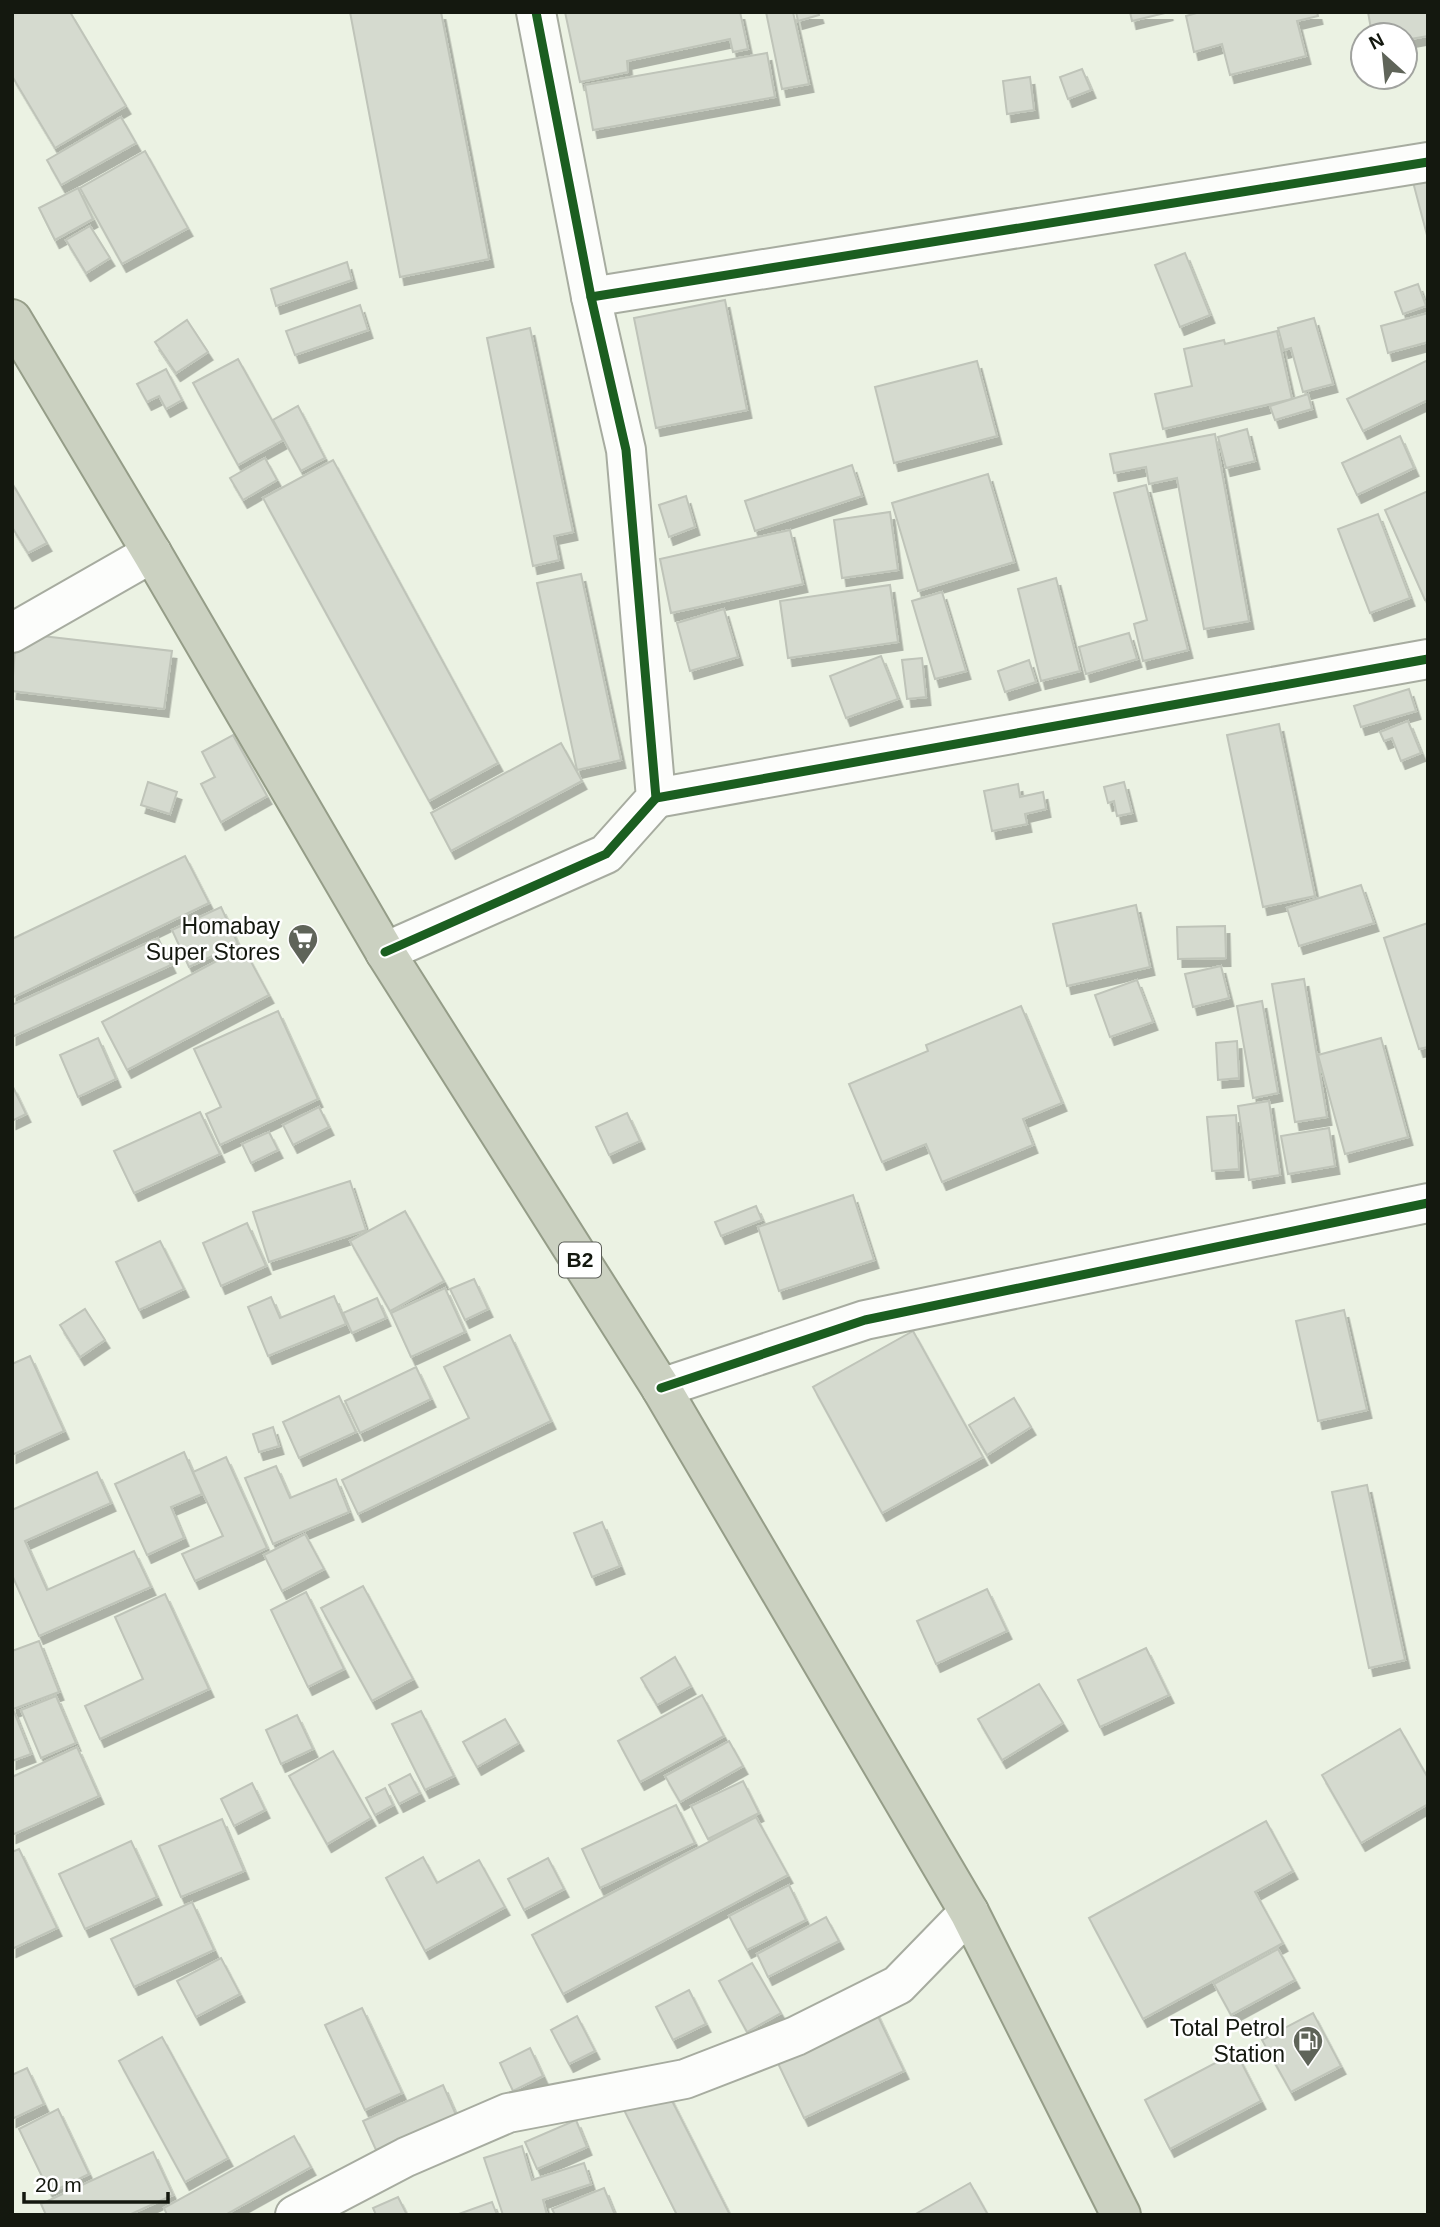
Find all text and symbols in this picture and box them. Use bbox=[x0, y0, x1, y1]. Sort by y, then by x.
north arrow bbox=[1349, 21, 1419, 91]
text: N bbox=[1366, 29, 1387, 54]
place label: Homabay Super Stores bbox=[146, 913, 280, 965]
supermarket icon: Homabay Super Stores bbox=[286, 922, 320, 966]
road number: B2 bbox=[559, 1242, 601, 1278]
place label: Total Petrol Station bbox=[1170, 2015, 1285, 2067]
fuel station icon: Total Petrol Station bbox=[1291, 2024, 1325, 2068]
scale bar bbox=[24, 2160, 168, 2204]
text: 20 m bbox=[35, 2173, 82, 2196]

